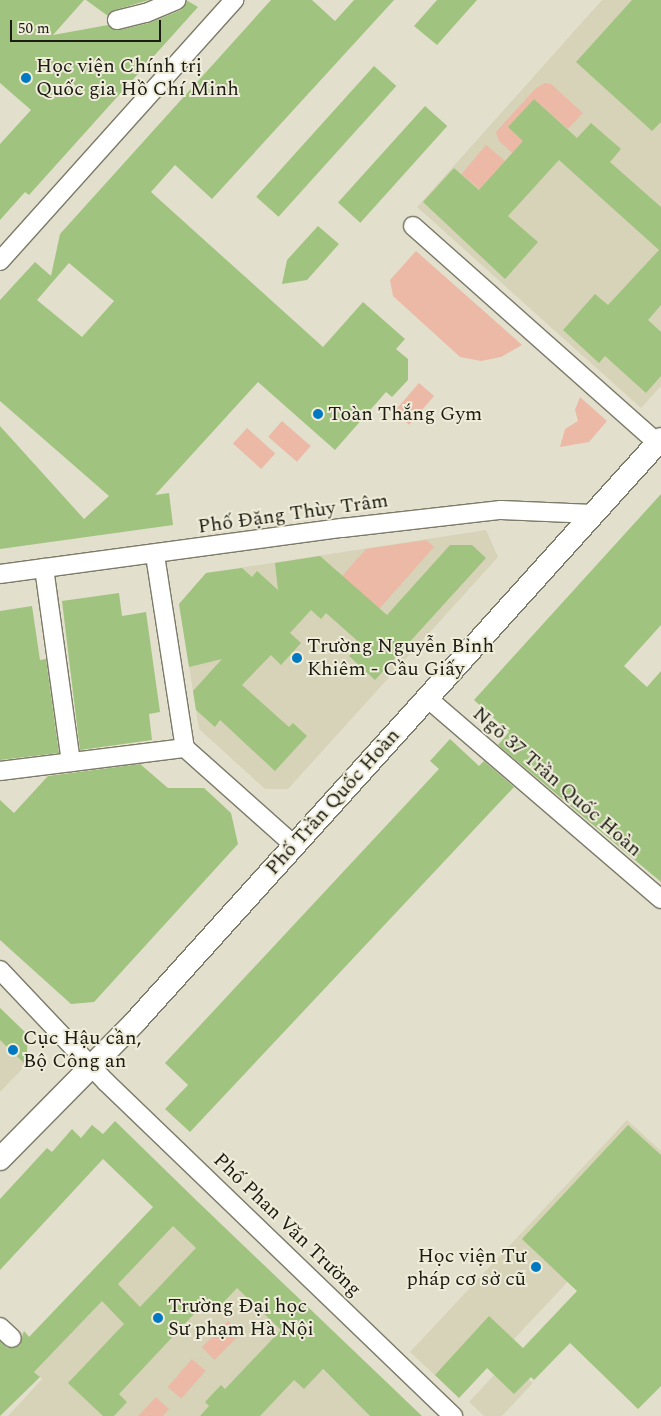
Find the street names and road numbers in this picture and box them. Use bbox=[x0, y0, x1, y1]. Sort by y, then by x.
street label: Phố Đặng Thùy Trâm bbox=[196, 489, 390, 539]
street label: Ngõ 37 Trần Quốc Hoàn bbox=[468, 702, 646, 862]
street label: Phố Trần Quốc Hoàn bbox=[261, 724, 405, 880]
street label: Phố Phan Văn Trường bbox=[208, 1148, 366, 1302]

